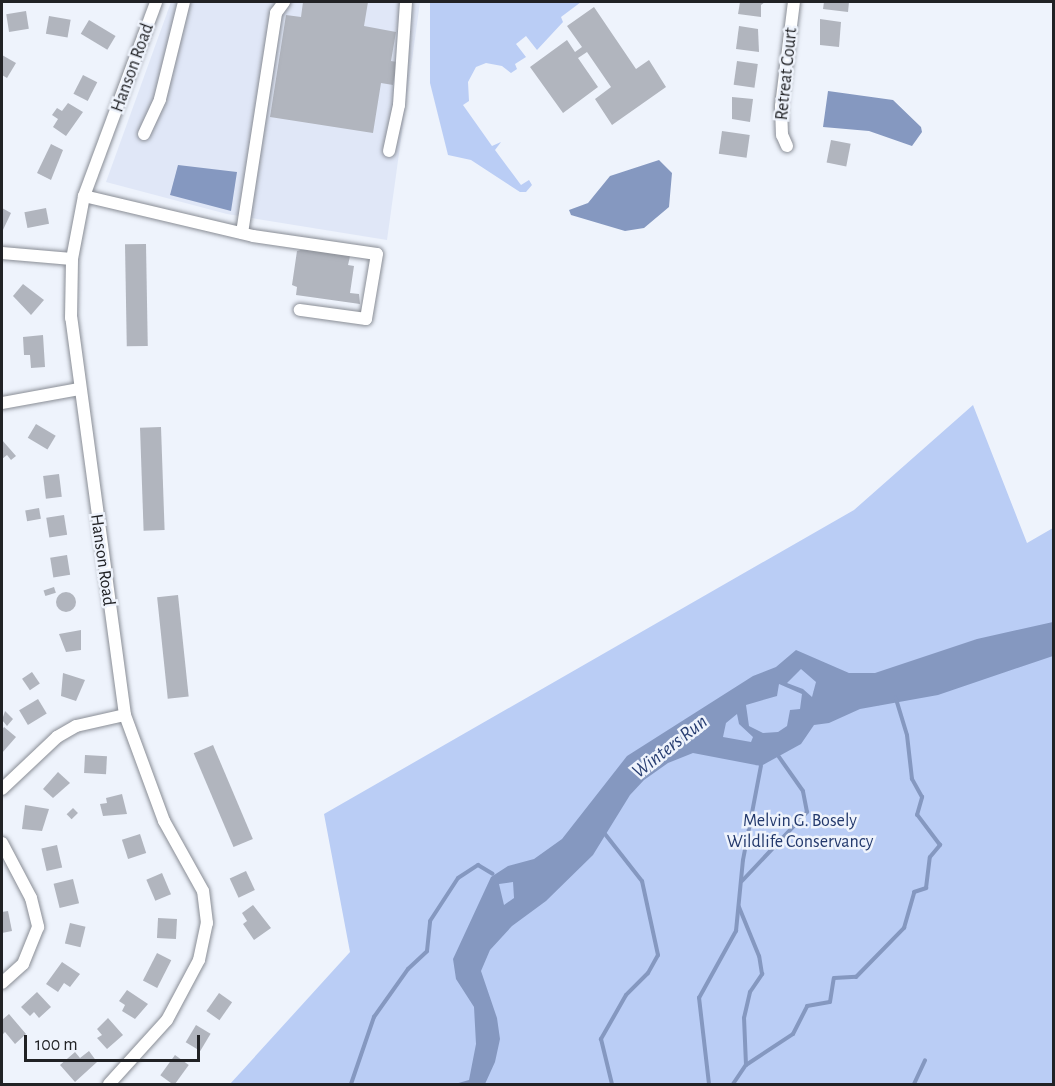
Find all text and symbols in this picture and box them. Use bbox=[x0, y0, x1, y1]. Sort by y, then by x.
street label: Hanson Road bbox=[107, 21, 159, 115]
street label: Retreat Court bbox=[771, 27, 803, 121]
street label: Hanson Road bbox=[85, 513, 119, 607]
water label: Winters Run bbox=[627, 710, 713, 784]
park label: Melvin G. Bosely Wildlife Conservancy bbox=[727, 811, 873, 854]
scale bar bbox=[27, 1023, 202, 1061]
text: 100 m bbox=[35, 1036, 78, 1054]

